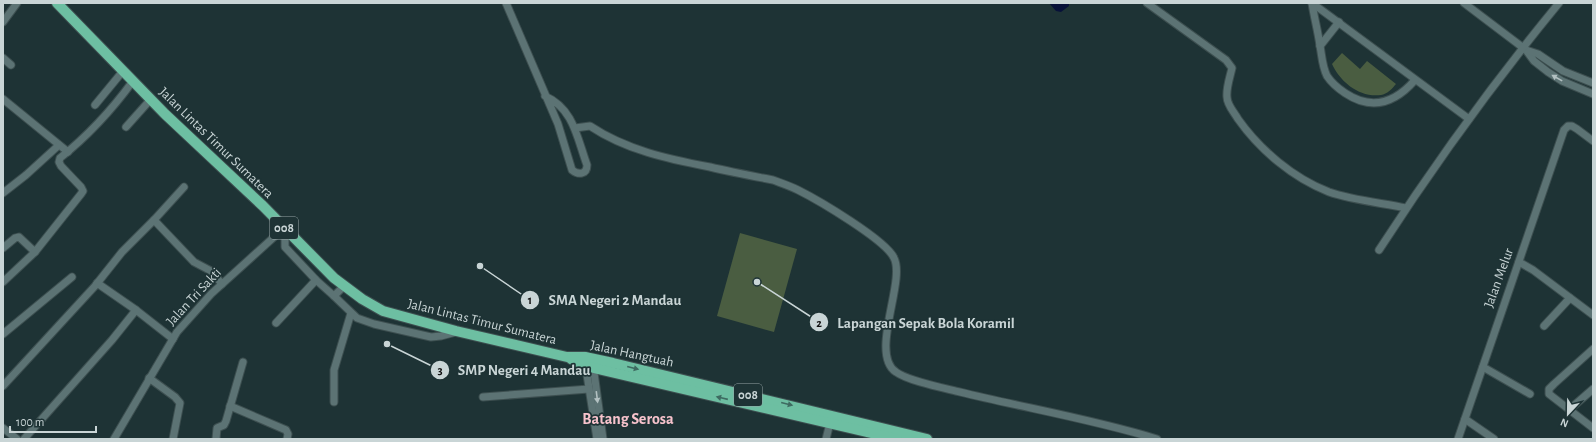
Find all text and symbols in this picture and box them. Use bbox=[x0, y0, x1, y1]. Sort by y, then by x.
one-way arrow bbox=[1551, 75, 1563, 82]
street label: Jalan Lintas Timur Sumatera bbox=[156, 85, 276, 201]
road number: 008 bbox=[270, 217, 298, 239]
street label: Jalan Melur bbox=[1482, 246, 1516, 310]
street label: Jalan Tri Sakti bbox=[164, 266, 224, 328]
callout: SMA Negeri 2 Mandau bbox=[520, 286, 689, 313]
text: SMA Negeri 2 Mandau bbox=[549, 293, 682, 308]
text: 1 bbox=[528, 294, 532, 306]
street label: Jalan Lintas Timur Sumatera bbox=[406, 297, 558, 347]
callout: Lapangan Sepak Bola Koramil bbox=[809, 309, 1022, 336]
text: Lapangan Sepak Bola Koramil bbox=[837, 316, 1015, 331]
text: 2 bbox=[816, 317, 822, 329]
street label: Jalan Hangtuah bbox=[589, 338, 675, 370]
callout: SMP Negeri 4 Mandau bbox=[430, 357, 598, 384]
text: SMP Negeri 4 Mandau bbox=[458, 363, 590, 378]
text: 3 bbox=[437, 364, 443, 376]
one-way arrow bbox=[627, 365, 640, 371]
road number: 008 bbox=[734, 384, 762, 406]
one-way arrow bbox=[594, 391, 600, 403]
north arrow bbox=[1548, 394, 1588, 434]
one-way arrow bbox=[716, 395, 728, 401]
one-way arrow bbox=[781, 402, 793, 408]
scale bar bbox=[10, 408, 96, 434]
district label: Batang Serosa bbox=[582, 411, 674, 427]
text: 100 m bbox=[16, 416, 44, 428]
text: N bbox=[1559, 416, 1570, 429]

